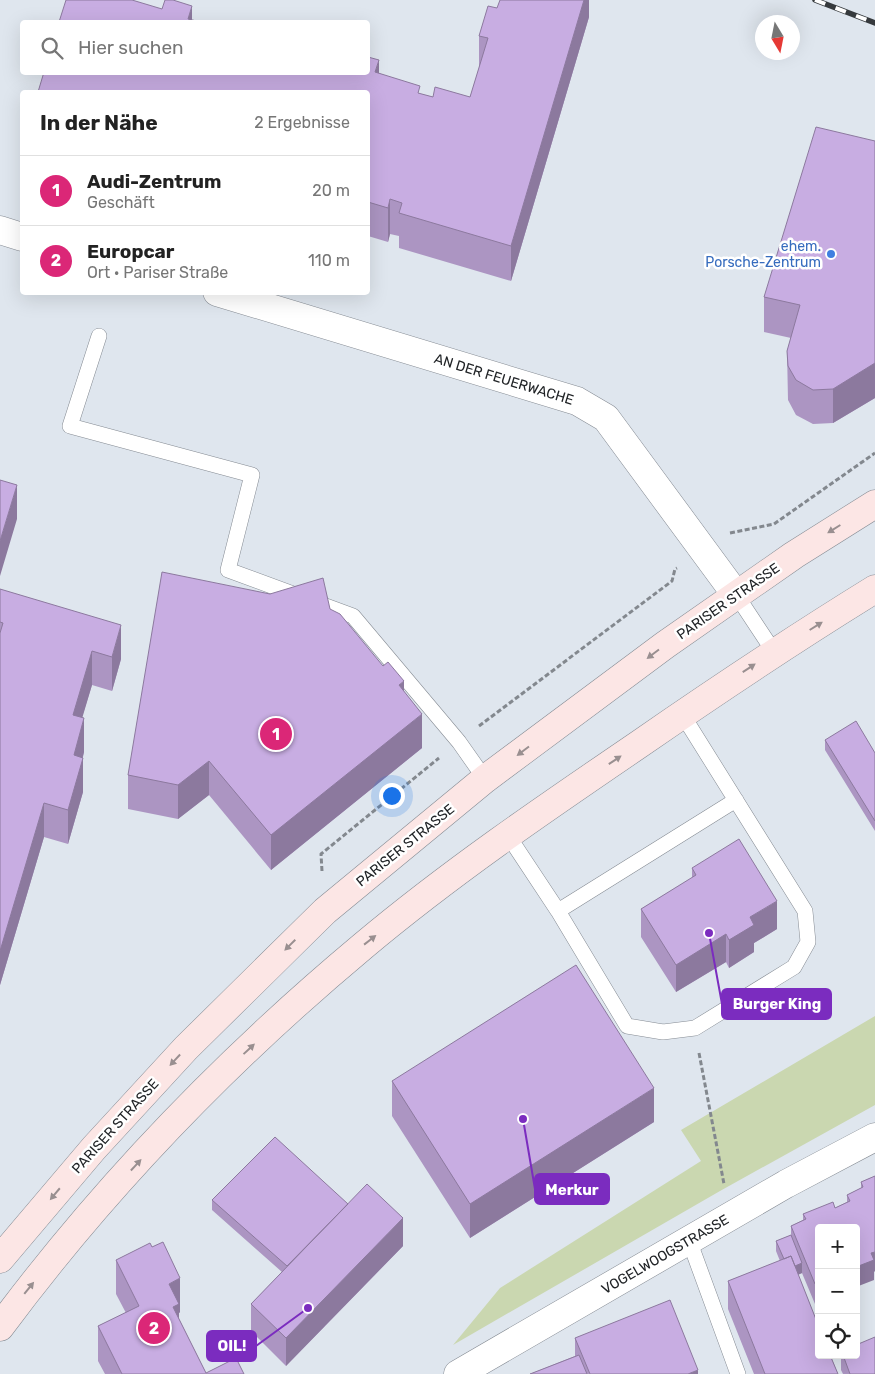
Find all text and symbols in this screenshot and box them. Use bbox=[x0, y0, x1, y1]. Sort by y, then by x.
north arrow bbox=[755, 15, 800, 60]
search box bbox=[20, 20, 370, 75]
icon: search bbox=[38, 34, 66, 62]
text: Hier suchen bbox=[78, 36, 184, 59]
text: In der Nähe bbox=[40, 110, 158, 135]
text: 2 Ergebnisse bbox=[254, 113, 350, 132]
text: Audi-Zentrum bbox=[87, 170, 221, 193]
text: 1 bbox=[52, 181, 60, 200]
text: 20 m bbox=[312, 181, 350, 200]
text: Geschäft bbox=[87, 193, 155, 212]
place label: ehem. Porsche-Zentrum bbox=[705, 238, 821, 271]
text: Europcar bbox=[87, 240, 174, 263]
marker: ehem. Porsche-Zentrum bbox=[825, 248, 837, 260]
text: 2 bbox=[51, 251, 61, 270]
text: 110 m bbox=[308, 251, 350, 270]
text: Ort · Pariser Straße bbox=[87, 263, 228, 282]
street label: AN DER FEUERWACHE bbox=[432, 350, 576, 409]
one-way arrow bbox=[827, 525, 840, 534]
street label: PARISER STRASSE bbox=[674, 560, 783, 643]
one-way arrow bbox=[809, 621, 822, 630]
one-way arrow bbox=[646, 649, 660, 659]
one-way arrow bbox=[742, 664, 756, 673]
pin: 1 bbox=[260, 715, 292, 753]
one-way arrow bbox=[516, 746, 530, 756]
one-way arrow bbox=[608, 755, 622, 765]
your location bbox=[379, 783, 405, 809]
street label: PARISER STRASSE bbox=[353, 801, 458, 890]
one-way arrow bbox=[363, 935, 376, 946]
one-way arrow bbox=[284, 939, 296, 951]
callout: Burger King bbox=[722, 989, 831, 1019]
text: Burger King bbox=[733, 995, 821, 1013]
one-way arrow bbox=[243, 1043, 255, 1055]
one-way arrow bbox=[169, 1054, 181, 1066]
street label: PARISER STRASSE bbox=[68, 1075, 162, 1177]
one-way arrow bbox=[130, 1159, 142, 1171]
callout: Merkur bbox=[535, 1174, 609, 1204]
text: Merkur bbox=[545, 1181, 599, 1199]
one-way arrow bbox=[49, 1188, 61, 1200]
street label: VOGELWOOGSTRASSE bbox=[599, 1211, 732, 1298]
map controls bbox=[815, 1224, 860, 1359]
button: + bbox=[815, 1224, 860, 1269]
button: − bbox=[815, 1269, 860, 1314]
one-way arrow bbox=[24, 1282, 35, 1295]
pin: 2 bbox=[138, 1309, 170, 1347]
button: locate bbox=[815, 1314, 860, 1359]
callout: OIL! bbox=[207, 1331, 256, 1361]
text: OIL! bbox=[218, 1337, 246, 1355]

